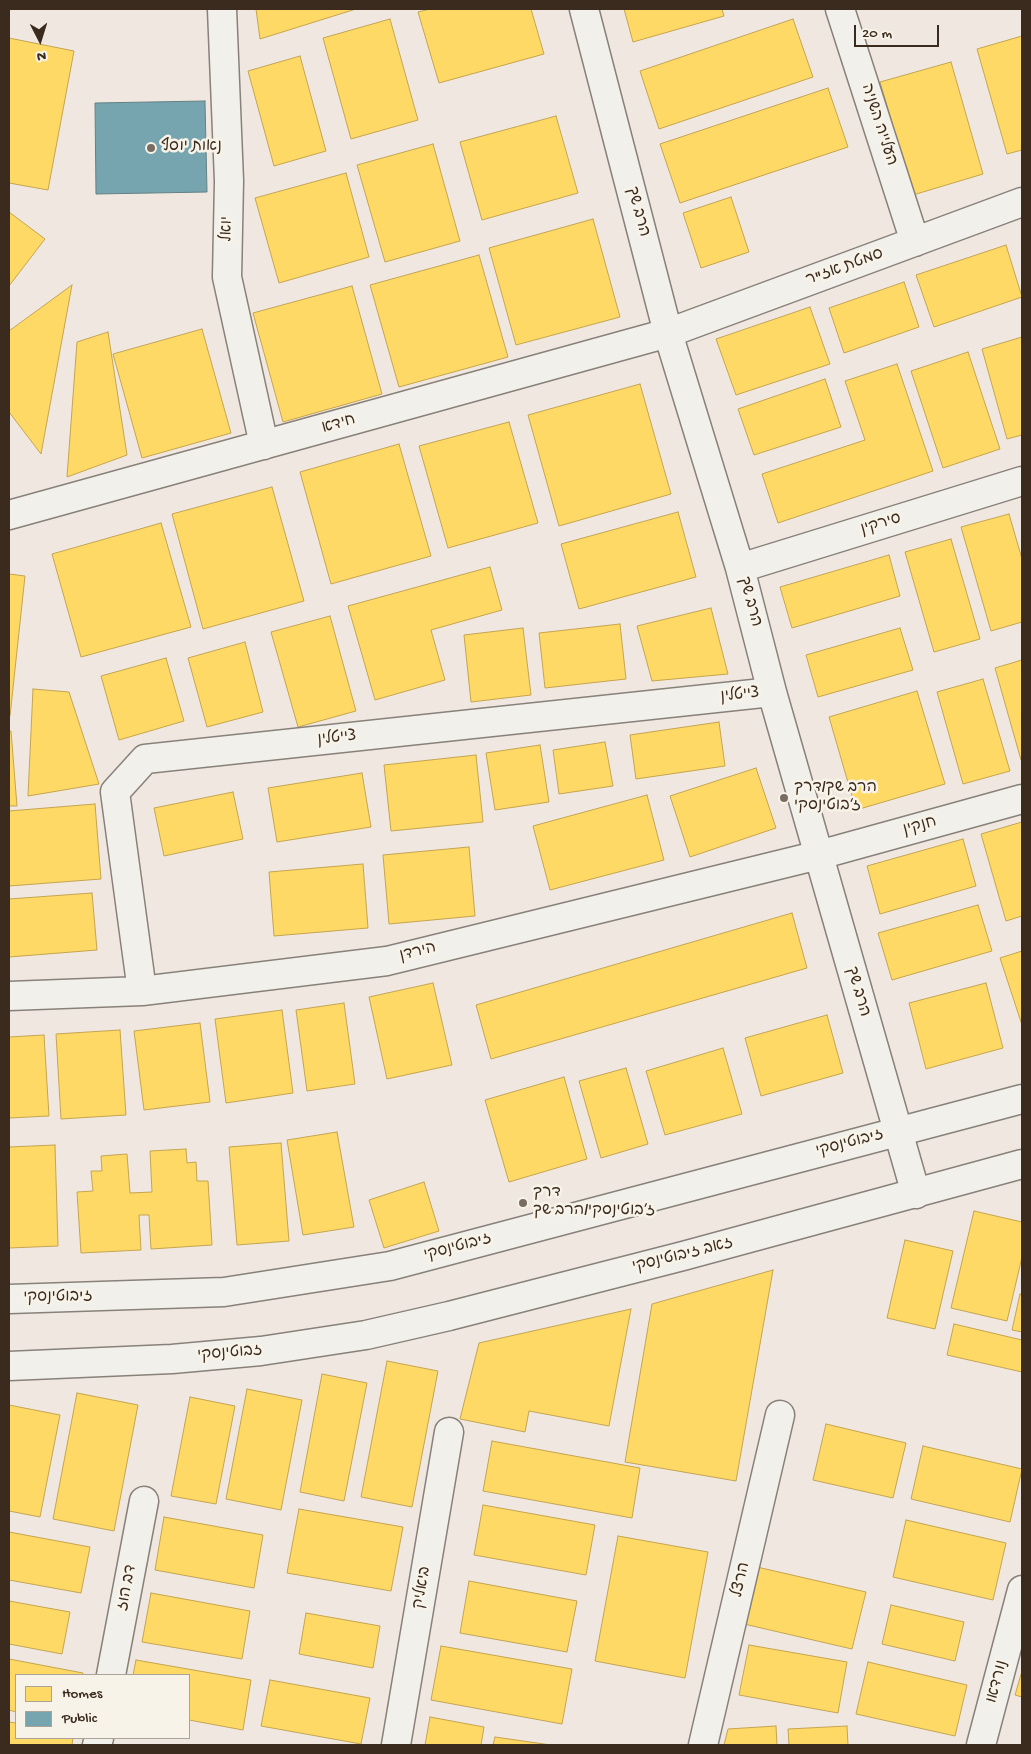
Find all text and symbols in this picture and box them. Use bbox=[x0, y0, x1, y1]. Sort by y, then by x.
north arrow bbox=[15, 15, 65, 65]
scale bar bbox=[856, 15, 941, 47]
text: 20 m bbox=[862, 25, 892, 43]
text: N bbox=[36, 47, 47, 64]
street label: העלייה השניה bbox=[856, 82, 900, 168]
place label: נאות יוסף bbox=[161, 138, 222, 158]
marker: נאות יוסף bbox=[145, 142, 157, 154]
street label: הרב שך bbox=[621, 185, 653, 239]
street label: יואל bbox=[218, 216, 238, 242]
street label: סמטת אז"ר bbox=[804, 245, 886, 291]
street label: חידא bbox=[320, 411, 358, 439]
street label: סירקין bbox=[858, 510, 904, 540]
street label: הרב שך bbox=[733, 575, 765, 629]
street label: צייטלין bbox=[720, 684, 760, 708]
street label: צייטלין bbox=[317, 727, 357, 751]
place label: הרב שך/דרך ז׳בוטינסקי bbox=[794, 779, 877, 817]
marker: הרב שך/דרך ז׳בוטינסקי bbox=[778, 792, 790, 804]
street label: חנקין bbox=[901, 813, 939, 841]
street label: הירדן bbox=[398, 939, 438, 967]
street label: הרב שך bbox=[841, 965, 873, 1019]
street label: ז'בוטינסקי bbox=[814, 1126, 886, 1162]
place label: דרך ז׳בוטינסקי/הרב שך bbox=[533, 1184, 655, 1222]
marker: דרך ז׳בוטינסקי/הרב שך bbox=[517, 1197, 529, 1209]
street label: ז'בוטינסקי bbox=[422, 1230, 494, 1266]
street label: זאב ז'בוטינסקי bbox=[631, 1234, 735, 1278]
street label: ז'בוטינסקי bbox=[23, 1288, 93, 1308]
street label: זבוטינסקי bbox=[197, 1342, 263, 1366]
street label: הרצל bbox=[729, 1561, 755, 1599]
street label: דב הוז bbox=[114, 1563, 142, 1613]
street label: ביאליק bbox=[410, 1565, 436, 1611]
street label: נורדאו bbox=[983, 1659, 1013, 1705]
legend bbox=[15, 1674, 190, 1739]
text: Homes bbox=[62, 1685, 102, 1703]
text: Public bbox=[62, 1710, 97, 1728]

